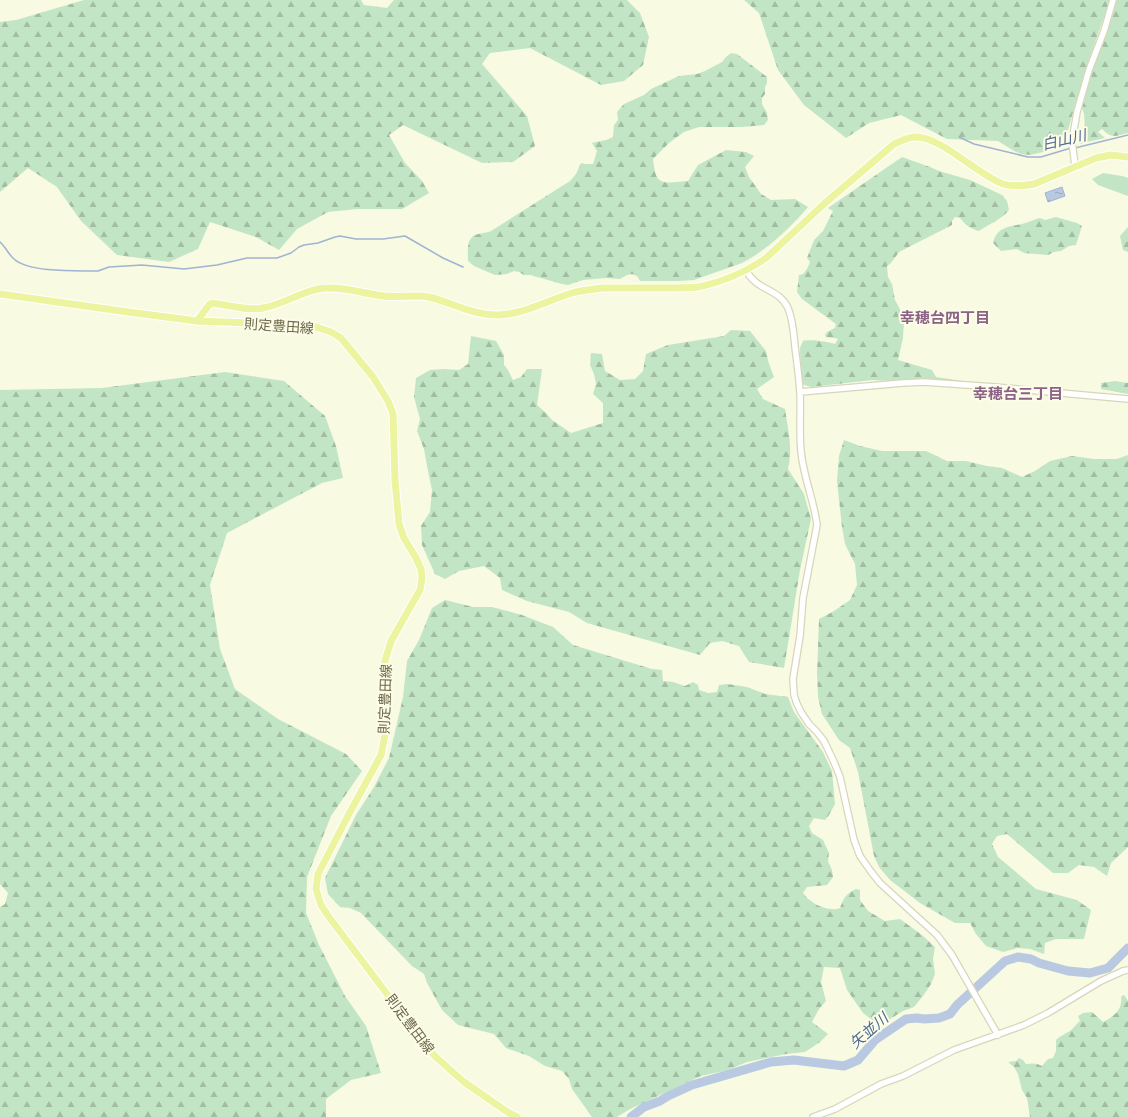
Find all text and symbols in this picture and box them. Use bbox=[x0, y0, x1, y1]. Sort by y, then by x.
water label: 白山川 bbox=[1040, 124, 1090, 154]
district label: 幸穂台四丁目 bbox=[900, 307, 990, 327]
street label: 則定豊田線 bbox=[243, 314, 315, 337]
district label: 幸穂台三丁目 bbox=[973, 383, 1063, 403]
street label: 則定豊田線 bbox=[374, 664, 395, 734]
street label: 則定豊田線 bbox=[382, 990, 439, 1057]
water label: 矢並川 bbox=[845, 1007, 893, 1053]

